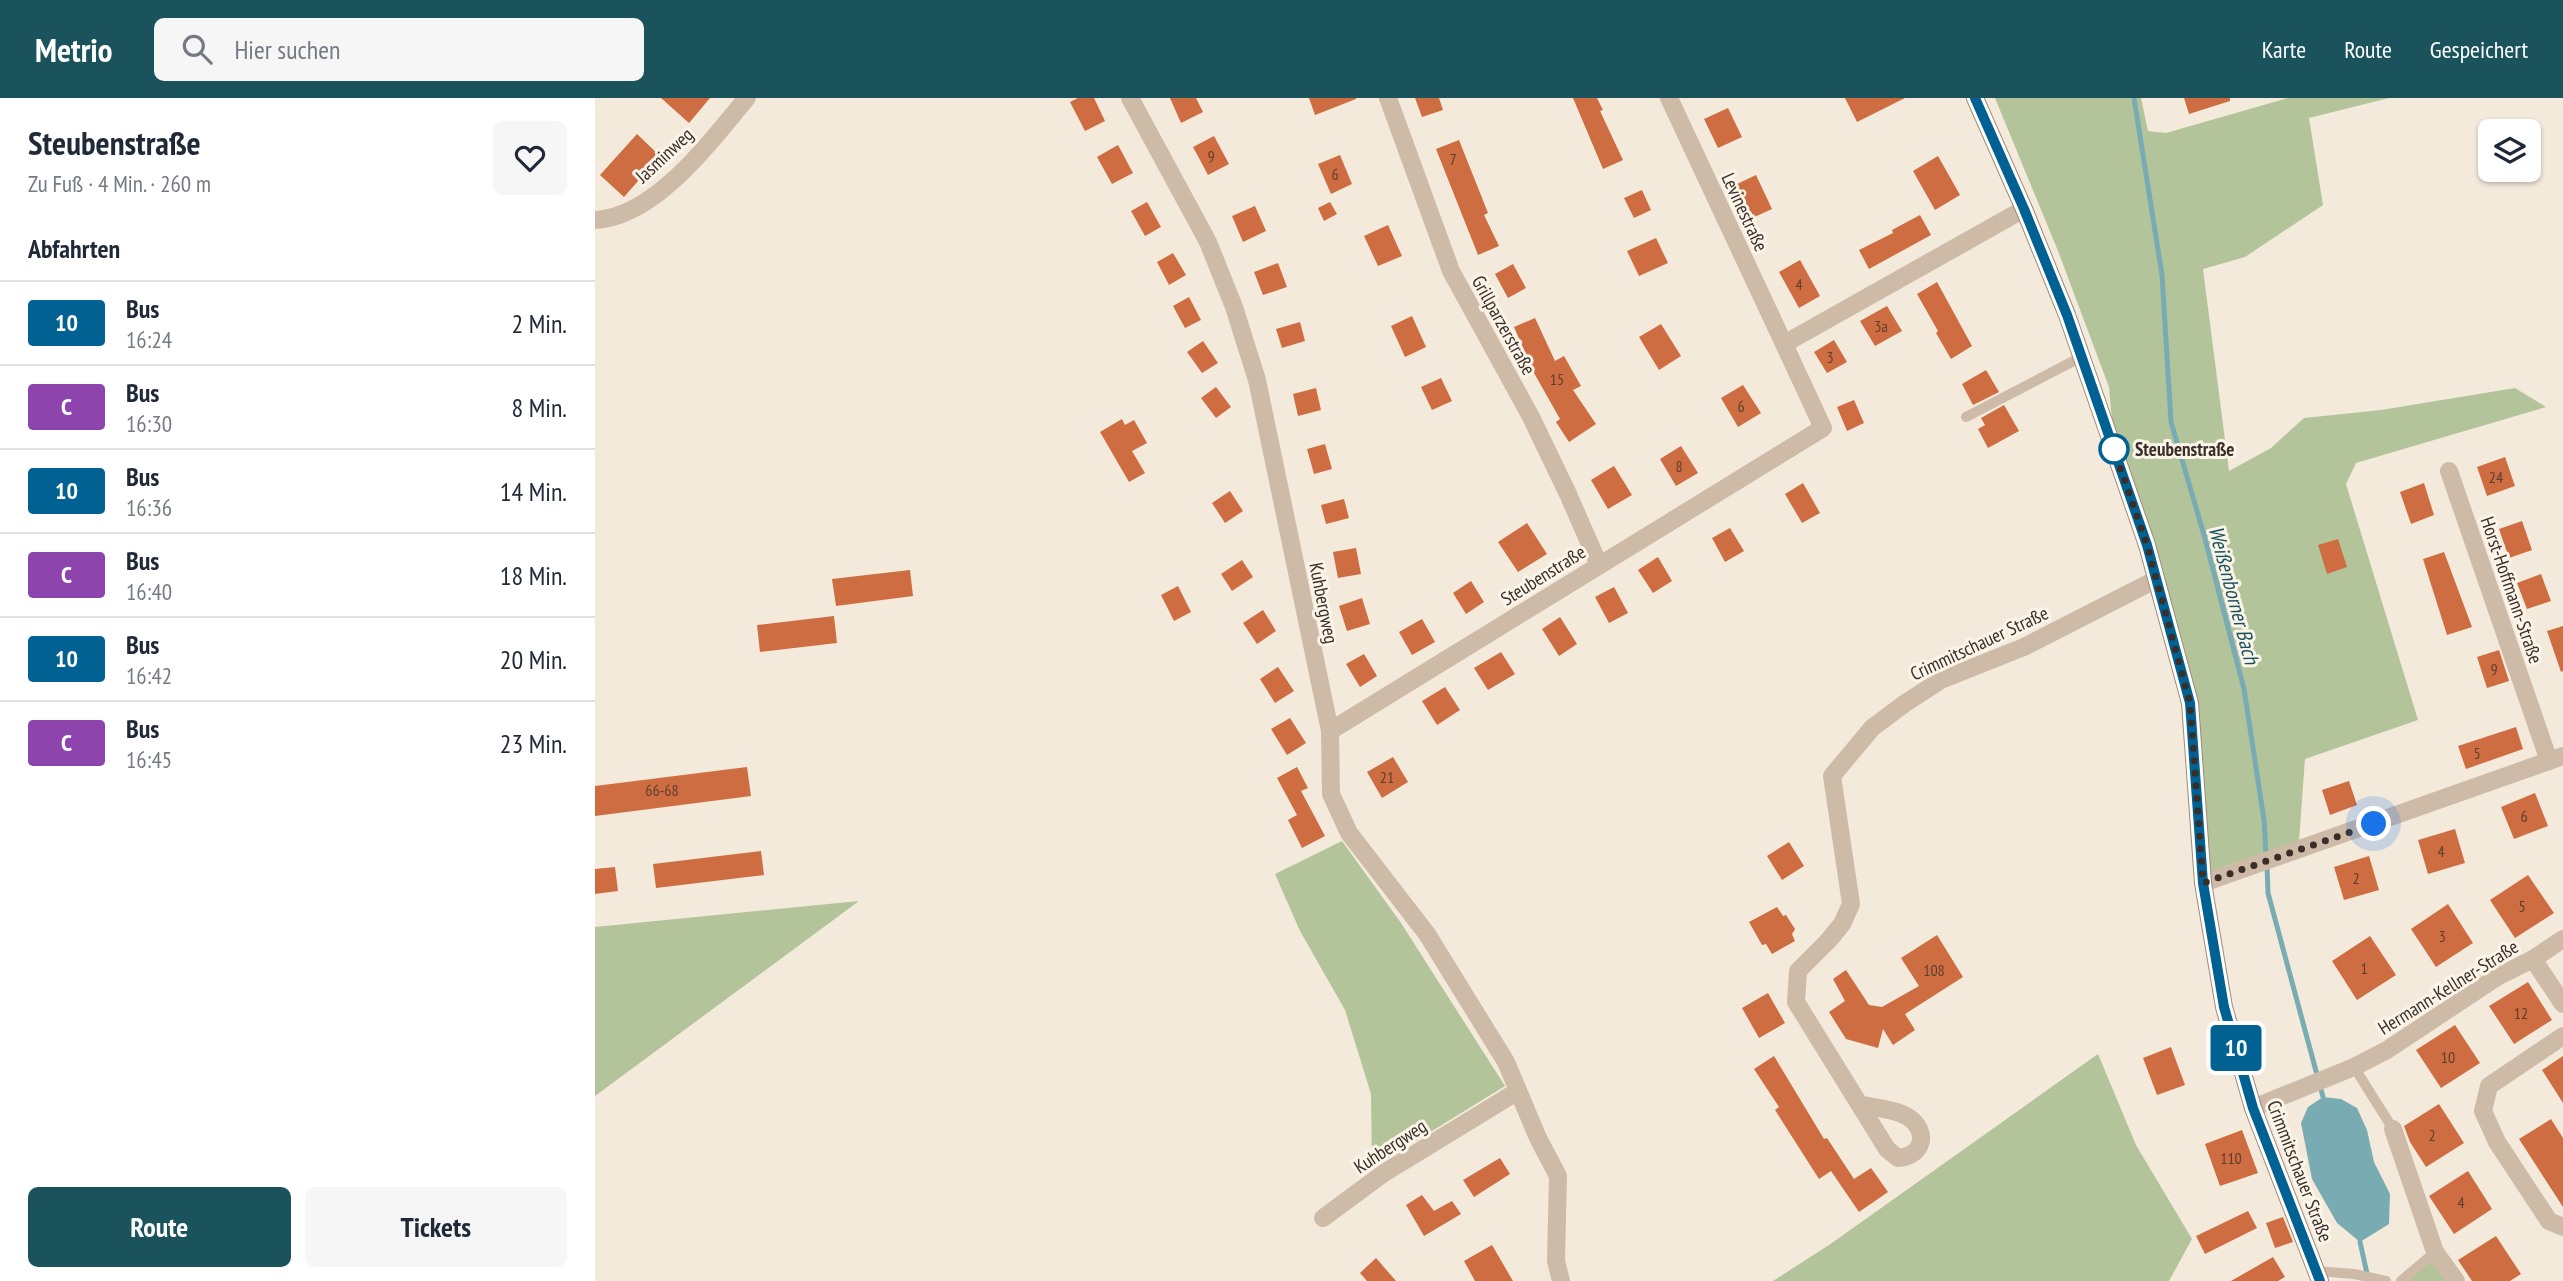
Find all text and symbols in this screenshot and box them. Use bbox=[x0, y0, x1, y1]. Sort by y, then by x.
search box bbox=[154, 18, 644, 81]
text: Metrio bbox=[35, 28, 112, 71]
icon: search bbox=[178, 30, 216, 68]
text: Hier suchen bbox=[234, 33, 340, 66]
text: Karte bbox=[2262, 34, 2306, 65]
text: Route bbox=[2344, 34, 2392, 65]
text: Gespeichert bbox=[2430, 34, 2528, 65]
map controls bbox=[2478, 119, 2541, 182]
button: layers bbox=[2478, 119, 2541, 182]
text: Steubenstraße bbox=[28, 121, 201, 164]
button: heart bbox=[493, 121, 567, 195]
street label: Jasminweg bbox=[629, 122, 698, 188]
house number: 9 bbox=[1207, 146, 1215, 166]
house number: 7 bbox=[1449, 149, 1457, 169]
house number: 6 bbox=[1331, 164, 1339, 184]
text: Zu Fuß · 4 Min. · 260 m bbox=[28, 169, 211, 198]
street label: Levinestraße bbox=[1716, 169, 1774, 255]
text: Abfahrten bbox=[28, 232, 120, 265]
street label: Grillparzerstraße bbox=[1467, 271, 1541, 379]
house number: 4 bbox=[1795, 274, 1803, 294]
text: Bus bbox=[126, 292, 159, 325]
text: 10 bbox=[55, 307, 78, 338]
text: 2 Min. bbox=[512, 307, 567, 340]
house number: 3a bbox=[1874, 316, 1888, 336]
text: 16:24 bbox=[126, 325, 172, 354]
house number: 3 bbox=[1826, 347, 1834, 367]
house number: 15 bbox=[1550, 369, 1564, 389]
text: Bus bbox=[126, 376, 159, 409]
text: C bbox=[61, 391, 72, 422]
text: 8 Min. bbox=[512, 391, 567, 424]
house number: 6 bbox=[1737, 396, 1745, 416]
text: 16:30 bbox=[126, 409, 172, 438]
marker: Steubenstraße bbox=[2099, 434, 2129, 464]
place label: Steubenstraße bbox=[2135, 437, 2234, 461]
house number: 8 bbox=[1675, 456, 1683, 476]
text: Bus bbox=[126, 460, 159, 493]
house number: 24 bbox=[2489, 467, 2503, 487]
text: 10 bbox=[55, 475, 78, 506]
text: 14 Min. bbox=[500, 475, 567, 508]
text: 16:36 bbox=[126, 493, 172, 522]
street label: Horst-Hoffmann-Straße bbox=[2476, 513, 2548, 667]
water label: Weißenborner Bach bbox=[2203, 523, 2266, 669]
street label: Steubenstraße bbox=[1496, 539, 1590, 610]
text: Bus bbox=[126, 544, 159, 577]
text: C bbox=[61, 559, 72, 590]
text: 18 Min. bbox=[500, 559, 567, 592]
street label: Kuhbergweg bbox=[1304, 560, 1344, 646]
text: 16:40 bbox=[126, 577, 172, 606]
street label: Crimmitschauer Straße bbox=[1906, 600, 2052, 685]
text: Bus bbox=[126, 628, 159, 661]
text: 10 bbox=[55, 643, 78, 674]
text: 20 Min. bbox=[500, 643, 567, 676]
house number: 9 bbox=[2490, 659, 2498, 679]
text: 16:42 bbox=[126, 661, 172, 690]
text: Bus bbox=[126, 712, 159, 745]
text: C bbox=[61, 727, 72, 758]
text: 23 Min. bbox=[500, 727, 567, 760]
house number: 5 bbox=[2473, 743, 2481, 763]
text: 16:45 bbox=[126, 745, 172, 774]
house number: 21 bbox=[1380, 767, 1394, 787]
house number: 66-68 bbox=[645, 780, 679, 800]
your location bbox=[2356, 806, 2391, 841]
house number: 6 bbox=[2520, 806, 2528, 826]
house number: 4 bbox=[2437, 841, 2445, 861]
house number: 2 bbox=[2352, 868, 2360, 888]
house number: 5 bbox=[2518, 896, 2526, 916]
house number: 3 bbox=[2438, 926, 2446, 946]
street label: Hermann-Kellner-Straße bbox=[2373, 934, 2523, 1040]
house number: 1 bbox=[2360, 958, 2368, 978]
house number: 108 bbox=[1923, 960, 1945, 980]
house number: 12 bbox=[2514, 1003, 2528, 1023]
line badge: 10 bbox=[2205, 1025, 2267, 1071]
text: 10 bbox=[2225, 1032, 2247, 1063]
house number: 10 bbox=[2441, 1047, 2455, 1067]
street label: Crimmitschauer Straße bbox=[2262, 1097, 2338, 1245]
street label: Kuhbergweg bbox=[1349, 1114, 1431, 1178]
house number: 2 bbox=[2428, 1125, 2436, 1145]
house number: 110 bbox=[2220, 1148, 2242, 1168]
button: Route bbox=[28, 1187, 291, 1267]
button: Tickets bbox=[305, 1187, 567, 1267]
house number: 4 bbox=[2457, 1192, 2465, 1212]

